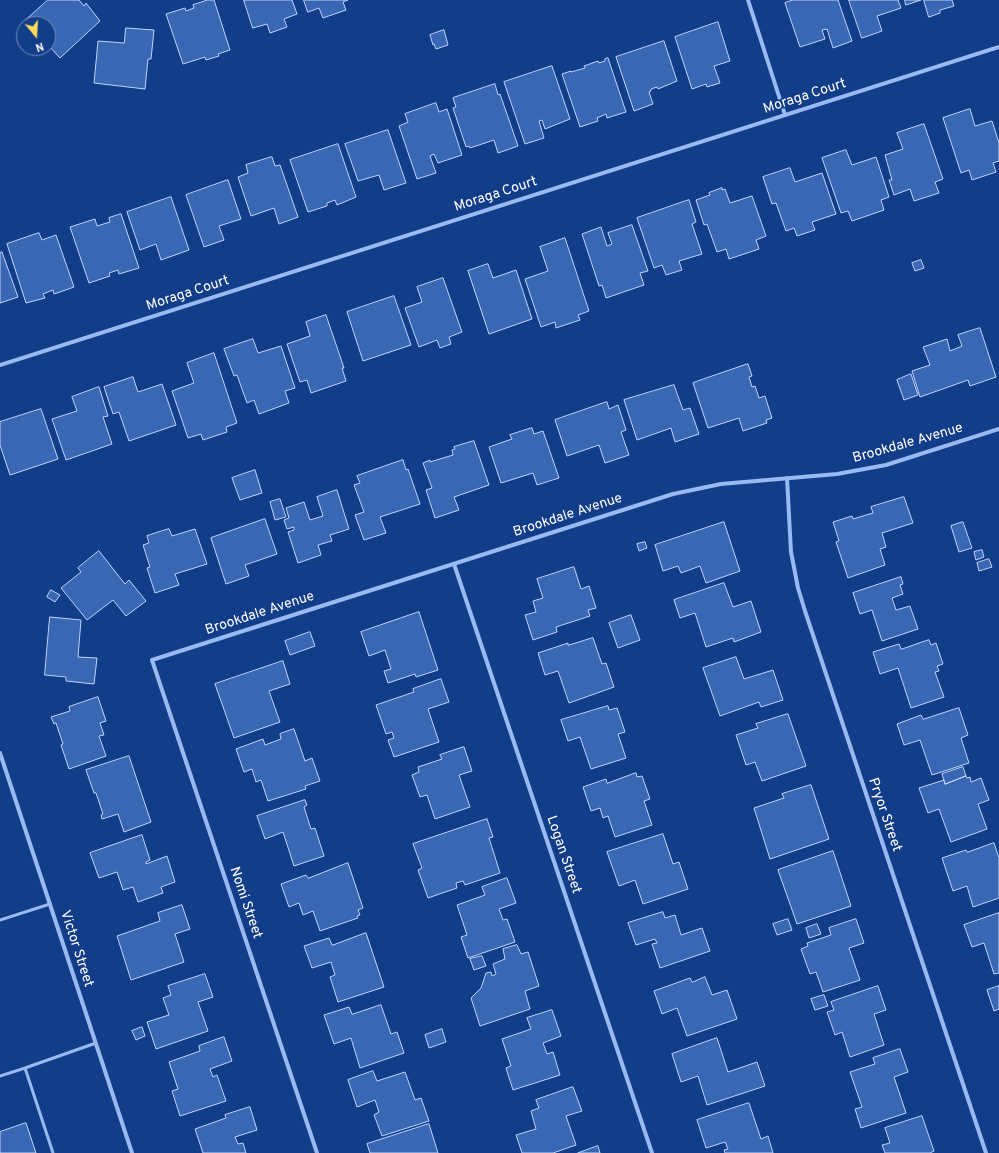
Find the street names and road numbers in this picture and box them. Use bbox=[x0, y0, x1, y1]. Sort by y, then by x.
street label: Moraga Court bbox=[761, 76, 849, 118]
street label: Moraga Court bbox=[452, 174, 540, 216]
street label: Moraga Court bbox=[144, 273, 232, 315]
street label: Brookdale Avenue bbox=[851, 420, 965, 468]
street label: Brookdale Avenue bbox=[511, 490, 625, 542]
street label: Brookdale Avenue bbox=[203, 588, 317, 640]
street label: Pryor Street bbox=[864, 776, 904, 854]
street label: Logan Street bbox=[542, 814, 584, 896]
street label: Nomi Street bbox=[225, 865, 265, 941]
street label: Victor Street bbox=[56, 908, 96, 990]

